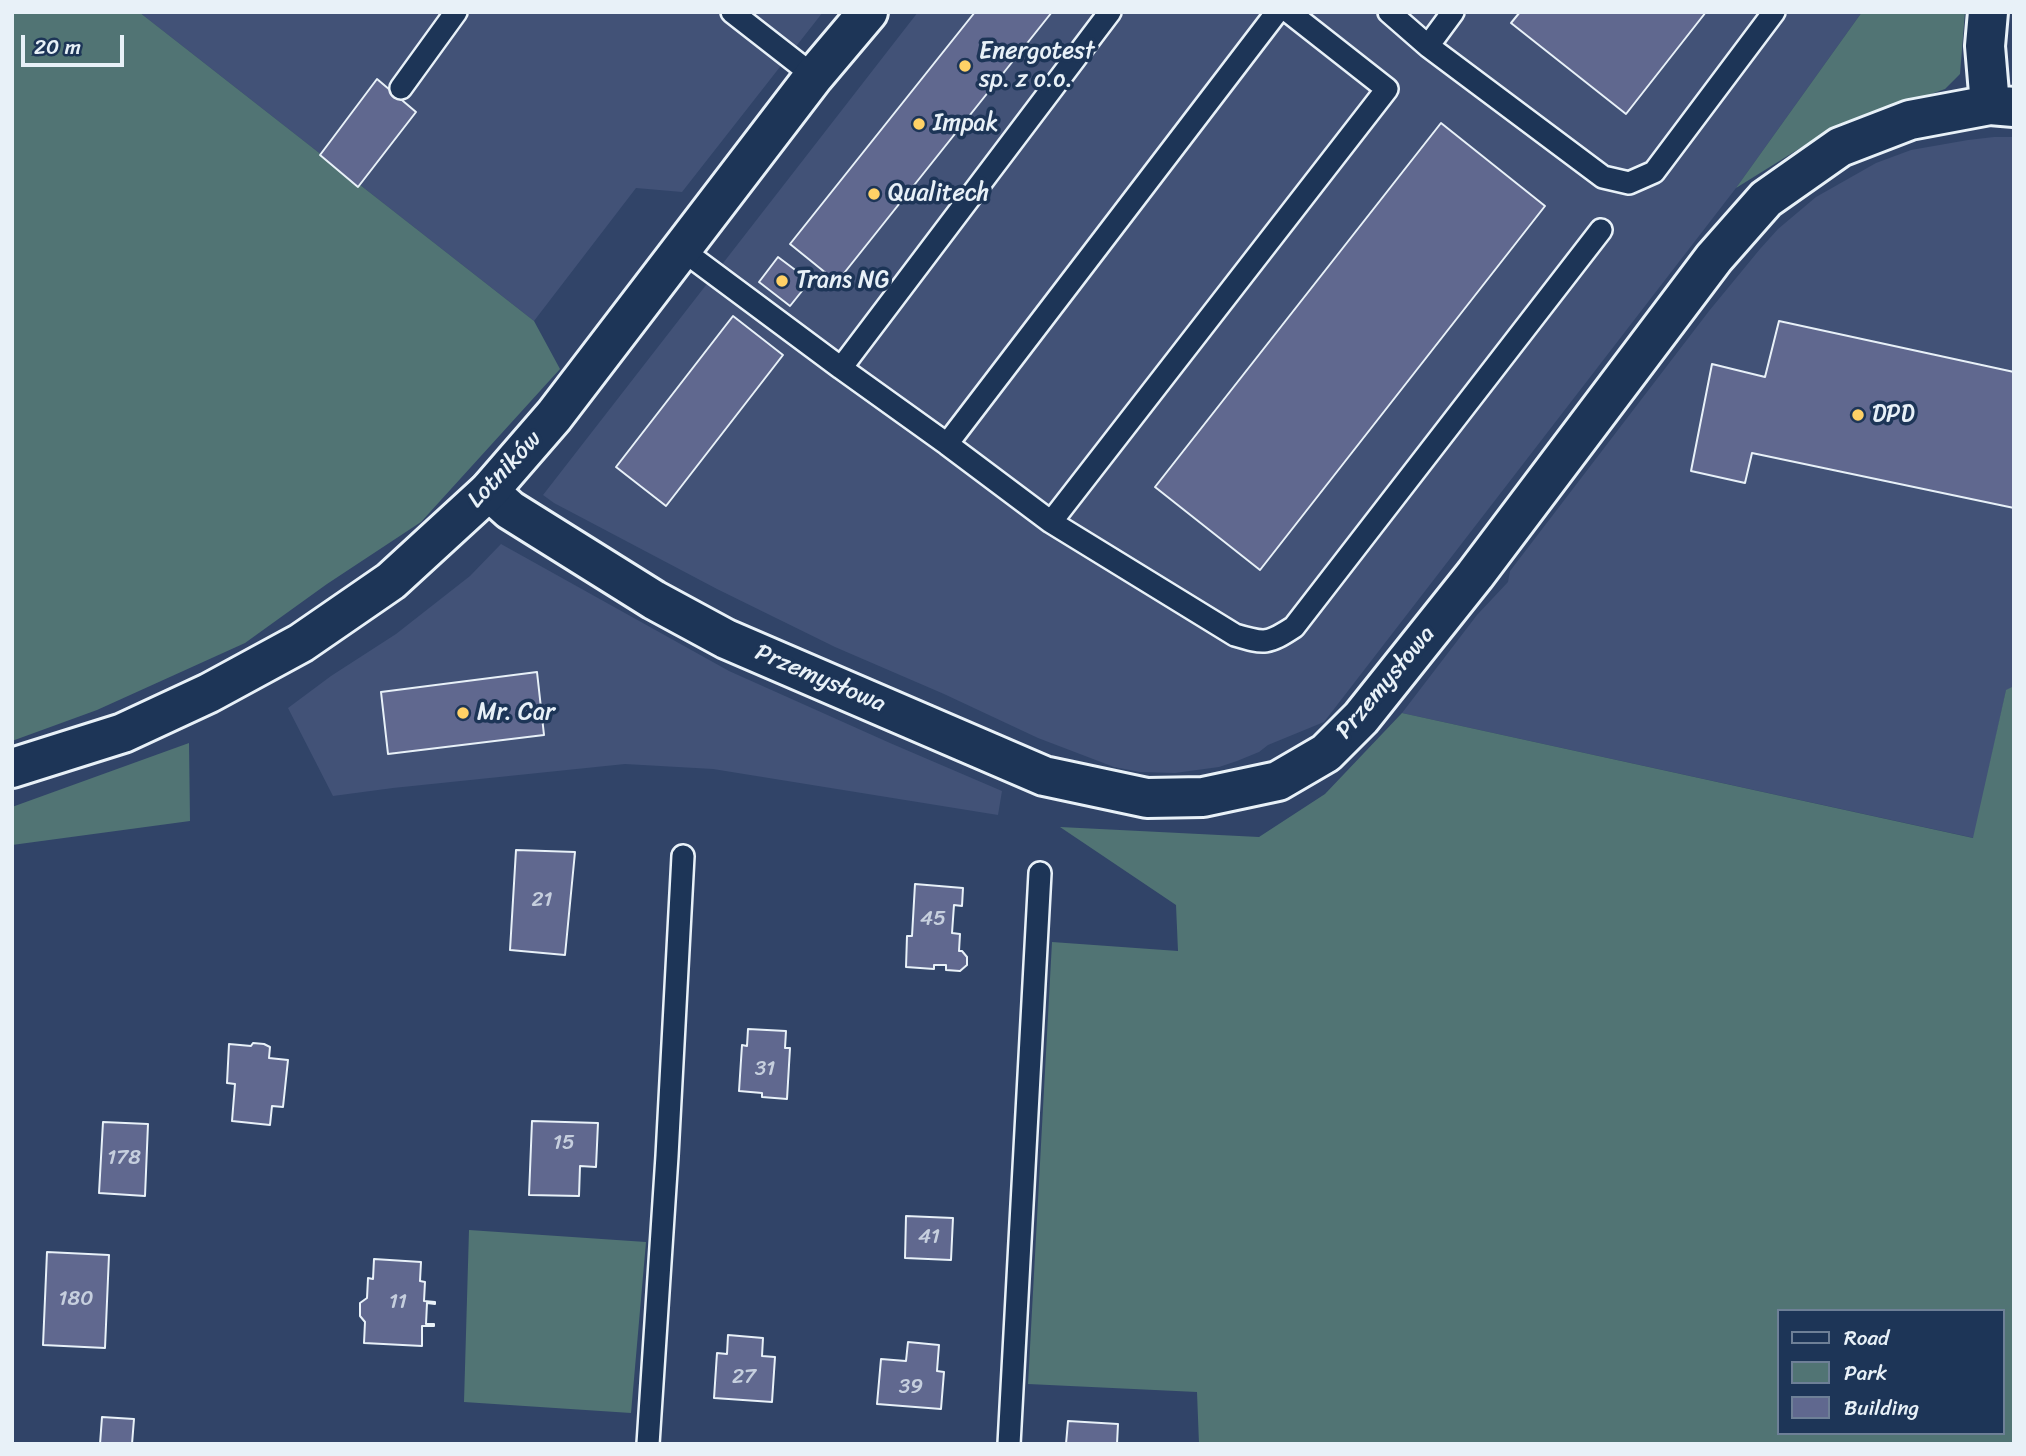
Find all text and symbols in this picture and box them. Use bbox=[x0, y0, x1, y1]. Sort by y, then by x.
scale bar bbox=[24, 21, 128, 65]
text: 20 m bbox=[34, 28, 81, 66]
place label: Energotest sp. z o.o. bbox=[979, 38, 1095, 94]
marker: Energotest sp. z o.o. bbox=[957, 58, 973, 74]
place label: Impak bbox=[933, 110, 998, 138]
marker: Impak bbox=[911, 116, 927, 132]
place label: Qualitech bbox=[888, 180, 989, 208]
marker: Qualitech bbox=[866, 186, 882, 202]
place label: Trans NG bbox=[796, 267, 890, 295]
marker: Trans NG bbox=[774, 273, 790, 289]
place label: DPD bbox=[1872, 401, 1915, 429]
marker: DPD bbox=[1850, 407, 1866, 423]
street label: Lotników bbox=[462, 425, 548, 515]
street label: Przemysłowa bbox=[1330, 621, 1442, 745]
street label: Przemysłowa bbox=[751, 639, 889, 719]
place label: Mr. Car bbox=[477, 699, 555, 727]
marker: Mr. Car bbox=[455, 705, 471, 721]
house number: 21 bbox=[531, 888, 553, 914]
house number: 45 bbox=[920, 907, 946, 933]
house number: 31 bbox=[755, 1057, 775, 1083]
house number: 15 bbox=[553, 1131, 575, 1157]
house number: 178 bbox=[107, 1146, 141, 1172]
house number: 41 bbox=[918, 1225, 940, 1251]
house number: 180 bbox=[59, 1287, 93, 1313]
house number: 11 bbox=[389, 1290, 407, 1316]
legend bbox=[1778, 1309, 2005, 1435]
text: Road bbox=[1844, 1319, 1889, 1357]
text: Park bbox=[1844, 1354, 1887, 1392]
house number: 27 bbox=[732, 1365, 756, 1391]
house number: 39 bbox=[899, 1375, 923, 1401]
text: Building bbox=[1844, 1389, 1919, 1427]

